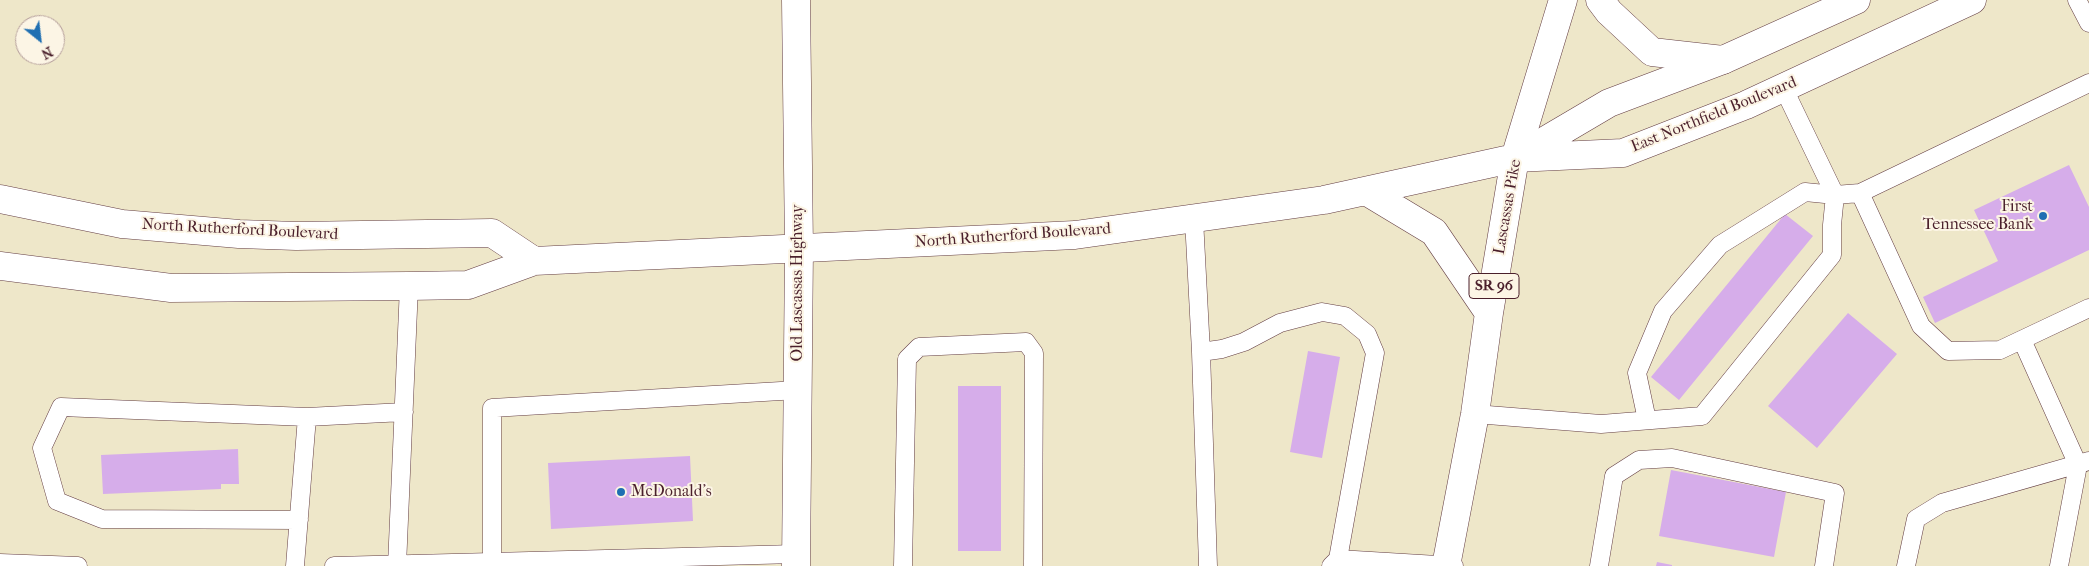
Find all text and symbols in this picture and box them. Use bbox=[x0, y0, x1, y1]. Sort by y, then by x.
north arrow bbox=[15, 15, 65, 65]
text: N bbox=[38, 43, 56, 63]
street label: East Northfield Boulevard bbox=[1628, 73, 1800, 157]
street label: Lascassas Pike bbox=[1490, 158, 1526, 256]
place label: First Tennessee Bank bbox=[1923, 197, 2033, 235]
street label: Old Lascassas Highway bbox=[788, 204, 808, 362]
marker: First Tennessee Bank bbox=[2037, 210, 2049, 222]
street label: North Rutherford Boulevard bbox=[141, 215, 339, 245]
street label: North Rutherford Boulevard bbox=[914, 220, 1112, 252]
road number: SR 96 bbox=[1469, 274, 1519, 298]
place label: McDonald's bbox=[631, 482, 712, 502]
marker: McDonald's bbox=[615, 486, 627, 498]

